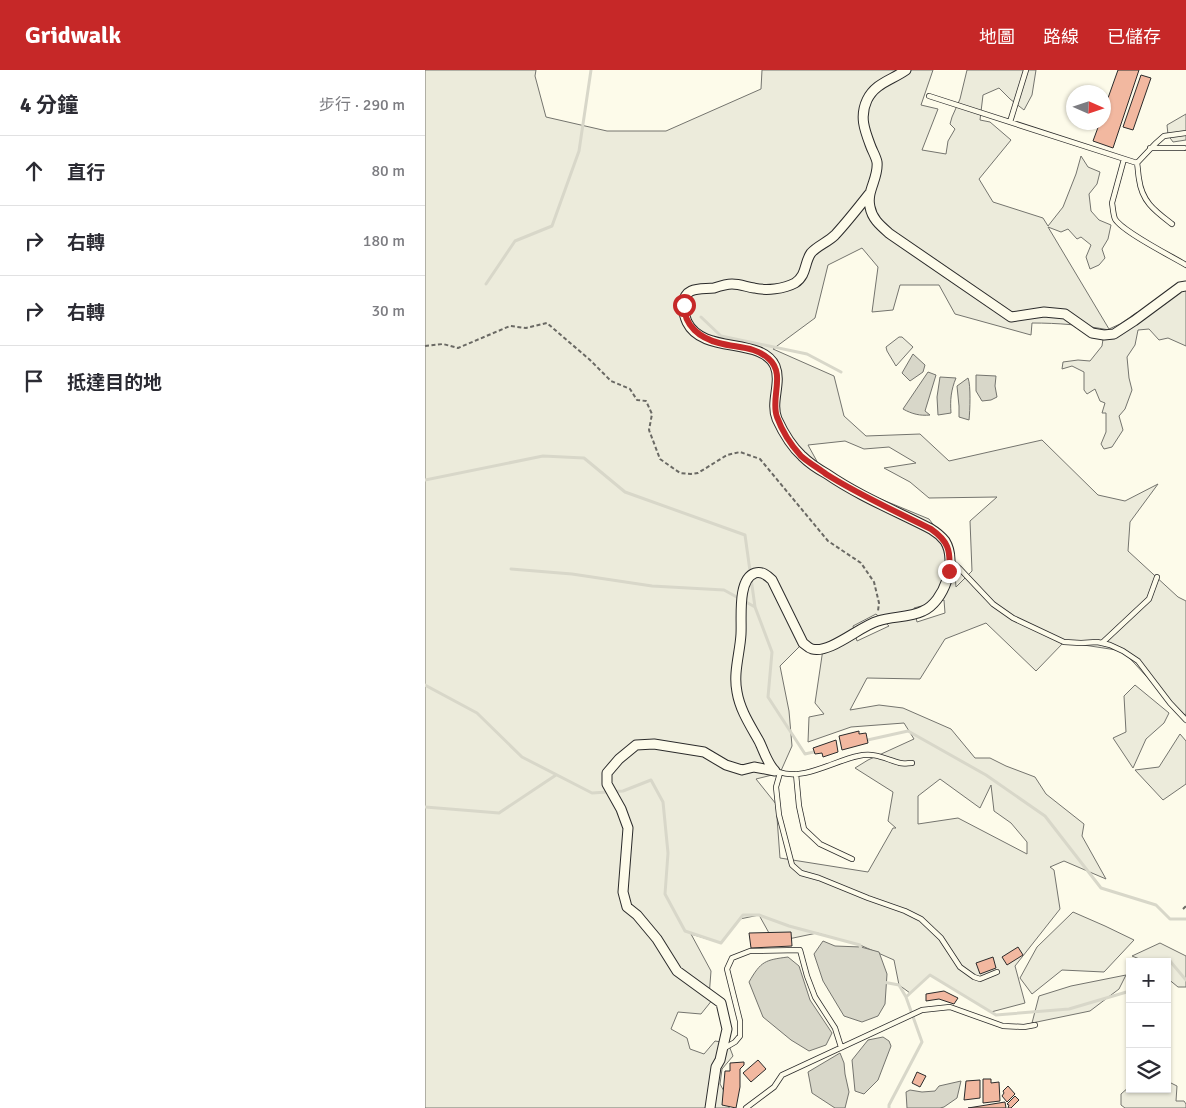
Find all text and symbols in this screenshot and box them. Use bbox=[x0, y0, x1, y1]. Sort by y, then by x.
text: Gridwalk bbox=[25, 20, 121, 50]
text: 地圖 bbox=[979, 26, 1015, 48]
text: 路線 bbox=[1043, 26, 1079, 48]
text: 已儲存 bbox=[1107, 26, 1161, 48]
north arrow bbox=[1066, 85, 1111, 130]
text: 4 分鐘 bbox=[20, 92, 78, 118]
text: 步行 · 290 m bbox=[319, 95, 405, 115]
icon: ahead bbox=[20, 157, 48, 185]
text: 直行 bbox=[67, 161, 105, 185]
text: 80 m bbox=[371, 161, 405, 181]
icon: right bbox=[20, 227, 48, 255]
text: 右轉 bbox=[67, 231, 105, 255]
text: 180 m bbox=[363, 231, 405, 251]
route start bbox=[673, 294, 696, 317]
icon: right bbox=[20, 297, 48, 325]
text: 右轉 bbox=[67, 301, 105, 325]
text: 30 m bbox=[371, 301, 405, 321]
icon: arrive bbox=[20, 367, 48, 395]
text: 抵達目的地 bbox=[67, 371, 162, 395]
route end bbox=[938, 560, 961, 583]
map controls bbox=[1126, 958, 1171, 1093]
button: + bbox=[1126, 958, 1171, 1003]
button: − bbox=[1126, 1003, 1171, 1048]
button: layers bbox=[1126, 1048, 1171, 1093]

